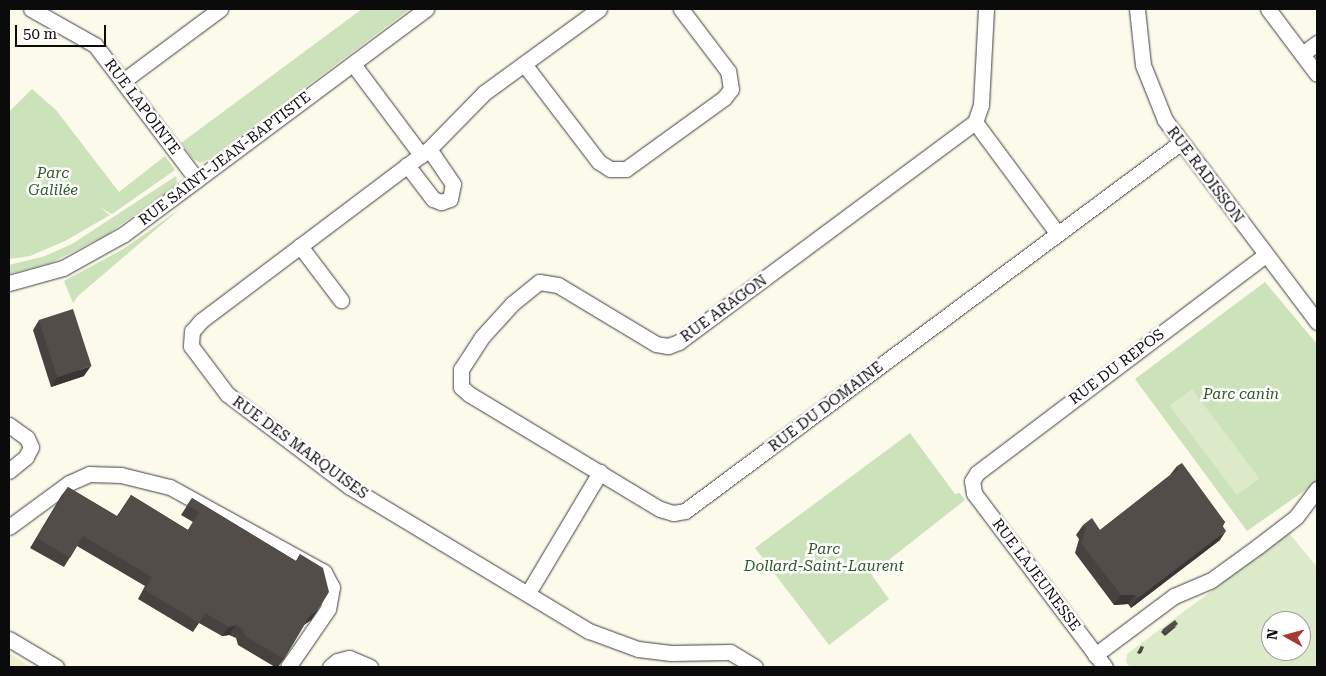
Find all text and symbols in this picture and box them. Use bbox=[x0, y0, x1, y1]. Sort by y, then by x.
scale bar bbox=[18, 15, 109, 47]
text: 50 m bbox=[23, 25, 57, 43]
street label: RUE LAPOINTE bbox=[100, 56, 184, 158]
street label: RUE SAINT-JEAN-BAPTISTE bbox=[135, 88, 315, 230]
street label: RUE RADISSON bbox=[1163, 123, 1247, 227]
park label: Parc Galilée bbox=[28, 164, 78, 199]
street label: RUE ARAGON bbox=[677, 272, 771, 346]
street label: RUE DU REPOS bbox=[1066, 325, 1168, 409]
street label: RUE DU DOMAINE bbox=[765, 358, 887, 456]
park label: Parc canin bbox=[1203, 386, 1279, 404]
street label: RUE DES MARQUISES bbox=[229, 393, 371, 503]
street label: RUE LAJEUNESSE bbox=[988, 515, 1084, 635]
park label: Parc Dollard-Saint-Laurent bbox=[744, 540, 904, 575]
north arrow bbox=[1261, 611, 1311, 661]
text: N bbox=[1264, 628, 1281, 641]

